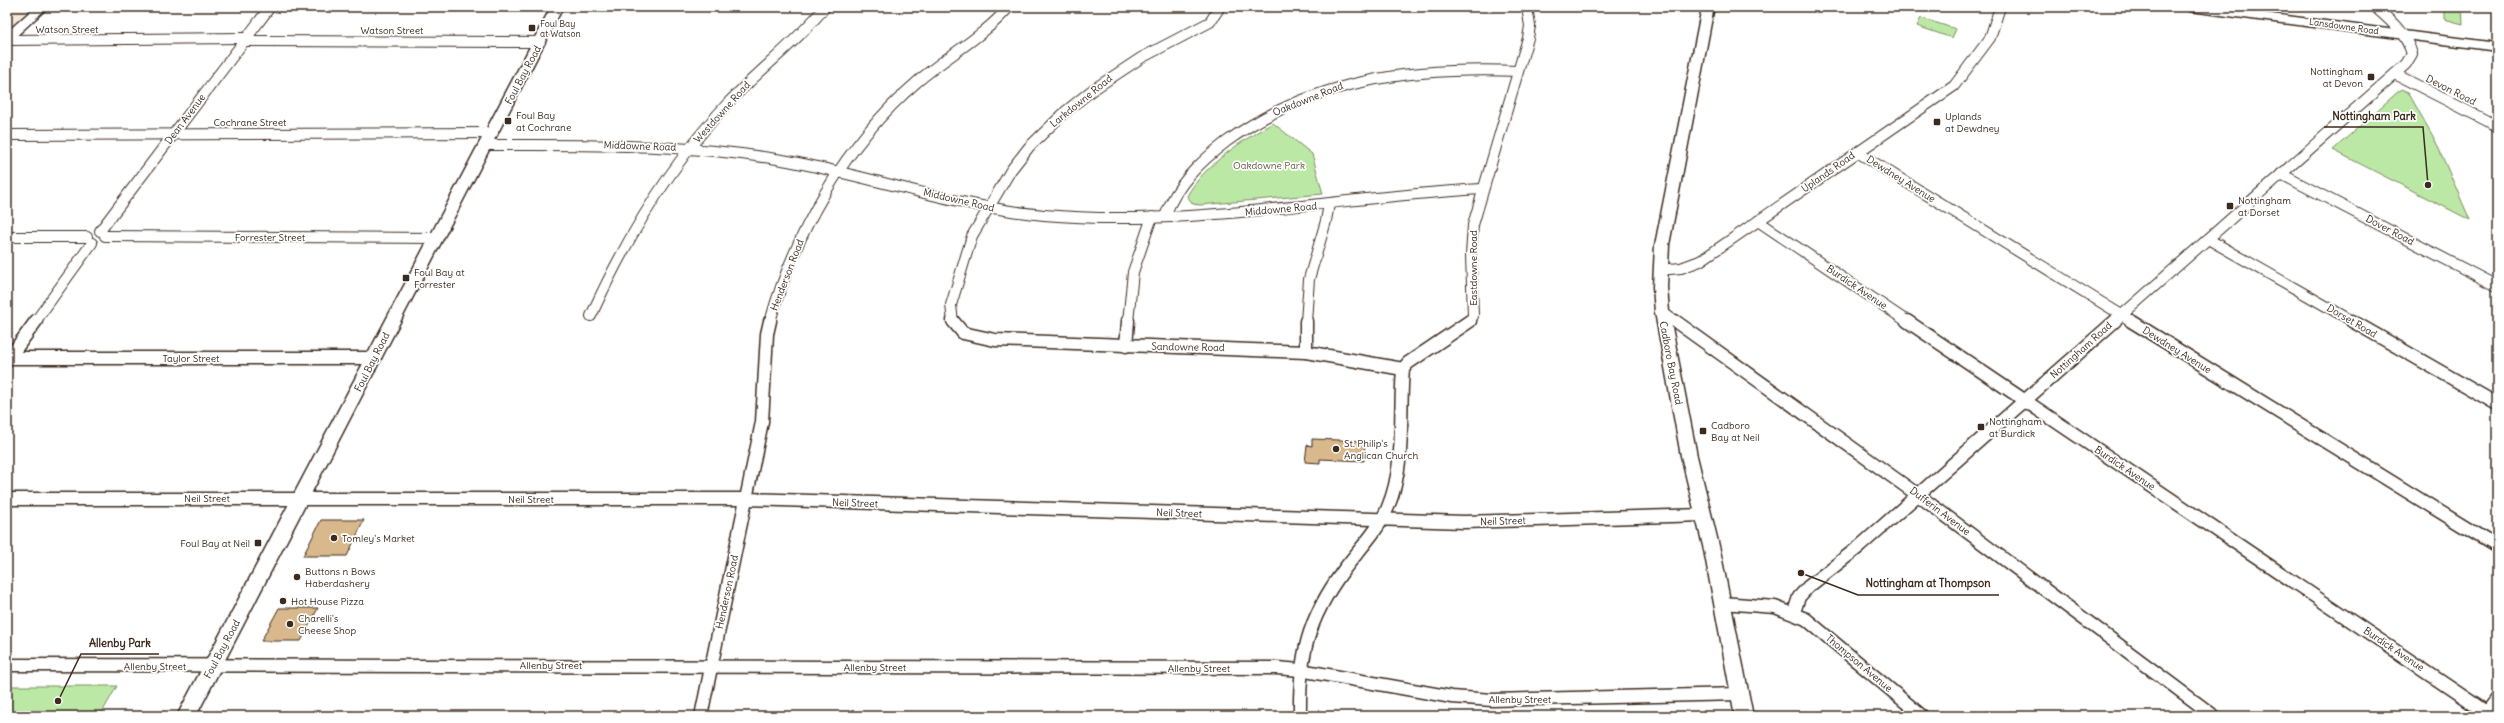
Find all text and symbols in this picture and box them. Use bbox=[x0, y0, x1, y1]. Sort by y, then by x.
street label: Lansdowne Road bbox=[2309, 16, 2379, 36]
place label: Foul Bay at Watson bbox=[540, 18, 581, 39]
street label: Watson Street bbox=[36, 23, 99, 36]
marker: Foul Bay at Watson bbox=[527, 23, 537, 33]
street label: Watson Street bbox=[361, 24, 424, 37]
street label: Foul Bay Road bbox=[502, 43, 544, 107]
place label: Nottingham at Devon bbox=[2310, 65, 2363, 90]
street label: Larkdowne Road bbox=[1047, 72, 1115, 130]
marker: Nottingham at Devon bbox=[2366, 72, 2376, 82]
street label: Devon Road bbox=[2424, 72, 2478, 108]
street label: Westdowne Road bbox=[691, 78, 753, 145]
street label: Oakdowne Road bbox=[1271, 79, 1345, 119]
street label: Dean Avenue bbox=[162, 91, 208, 147]
callout: Nottingham Park bbox=[2324, 104, 2423, 127]
place label: Foul Bay at Cochrane bbox=[516, 109, 571, 134]
text: Nottingham Park bbox=[2332, 109, 2416, 124]
place label: Uplands at Dewdney bbox=[1945, 110, 2000, 135]
street label: Cochrane Street bbox=[214, 116, 287, 129]
marker: Foul Bay at Cochrane bbox=[503, 116, 513, 126]
marker: Uplands at Dewdney bbox=[1932, 117, 1942, 127]
street label: Middowne Road bbox=[604, 138, 677, 154]
street label: Uplands Road bbox=[1799, 149, 1857, 195]
street label: Dewdney Avenue bbox=[1864, 153, 1938, 205]
park label: Oakdowne Park bbox=[1233, 159, 1305, 172]
street label: Middowne Road bbox=[922, 186, 996, 215]
place label: Nottingham at Dorset bbox=[2238, 194, 2291, 219]
street label: Middowne Road bbox=[1244, 199, 1318, 219]
marker: Nottingham at Dorset bbox=[2225, 201, 2235, 211]
street label: Dover Road bbox=[2364, 212, 2416, 248]
street label: Eastdowne Road bbox=[1467, 230, 1480, 306]
street label: Forrester Street bbox=[235, 231, 306, 244]
street label: Henderson Road bbox=[767, 237, 807, 313]
street label: Burdick Avenue bbox=[1824, 262, 1890, 312]
place label: Foul Bay at Forrester bbox=[414, 266, 465, 291]
marker: Foul Bay at Forrester bbox=[401, 273, 411, 283]
street label: Dorset Road bbox=[2325, 301, 2380, 341]
street label: Nottingham Road bbox=[2047, 319, 2115, 381]
street label: Cadboro Bay Road bbox=[1657, 320, 1686, 406]
street label: Dewdney Avenue bbox=[2140, 324, 2214, 376]
street label: Foul Bay Road bbox=[351, 330, 393, 394]
street label: Sandowne Road bbox=[1151, 340, 1225, 354]
street label: Taylor Street bbox=[163, 352, 220, 365]
place label: Nottingham at Burdick bbox=[1989, 415, 2042, 440]
place label: Cadboro Bay at Neil bbox=[1711, 419, 1759, 444]
marker: Nottingham at Burdick bbox=[1976, 422, 1986, 432]
marker: Cadboro Bay at Neil bbox=[1698, 426, 1708, 436]
place label: St. Philip's Anglican Church bbox=[1344, 437, 1418, 462]
street label: Burdick Avenue bbox=[2092, 443, 2158, 493]
marker: St. Philip's Anglican Church bbox=[1331, 444, 1341, 454]
street label: Dufferin Avenue bbox=[1907, 484, 1973, 538]
street label: Neil Street bbox=[184, 492, 231, 505]
street label: Neil Street bbox=[508, 493, 555, 506]
street label: Neil Street bbox=[832, 496, 879, 510]
street label: Neil Street bbox=[1156, 506, 1203, 520]
street label: Neil Street bbox=[1480, 514, 1527, 528]
place label: Tomley's Market bbox=[342, 532, 415, 545]
marker: Tomley's Market bbox=[329, 533, 339, 543]
place label: Foul Bay at Neil bbox=[180, 537, 250, 550]
marker: Foul Bay at Neil bbox=[253, 538, 263, 548]
street label: Henderson Road bbox=[713, 554, 741, 630]
place label: Buttons n Bows Haberdashery bbox=[305, 565, 376, 590]
marker: Buttons n Bows Haberdashery bbox=[292, 572, 302, 582]
callout: Nottingham at Thompson bbox=[1858, 572, 1999, 595]
text: Nottingham at Thompson bbox=[1865, 576, 1991, 591]
place label: Hot House Pizza bbox=[291, 595, 364, 608]
marker: Hot House Pizza bbox=[278, 596, 288, 606]
place label: Charelli's Cheese Shop bbox=[298, 612, 356, 637]
street label: Foul Bay Road bbox=[201, 617, 243, 681]
marker: Charelli's Cheese Shop bbox=[285, 619, 295, 629]
street label: Burdick Avenue bbox=[2361, 624, 2427, 674]
callout: Allenby Park bbox=[81, 631, 159, 654]
street label: Thompson Avenue bbox=[1823, 631, 1895, 695]
text: Allenby Park bbox=[89, 636, 151, 651]
street label: Allenby Street bbox=[520, 659, 583, 672]
street label: Allenby Street bbox=[124, 660, 187, 673]
street label: Allenby Street bbox=[844, 661, 907, 674]
street label: Allenby Street bbox=[1168, 662, 1231, 675]
street label: Allenby Street bbox=[1489, 693, 1552, 706]

